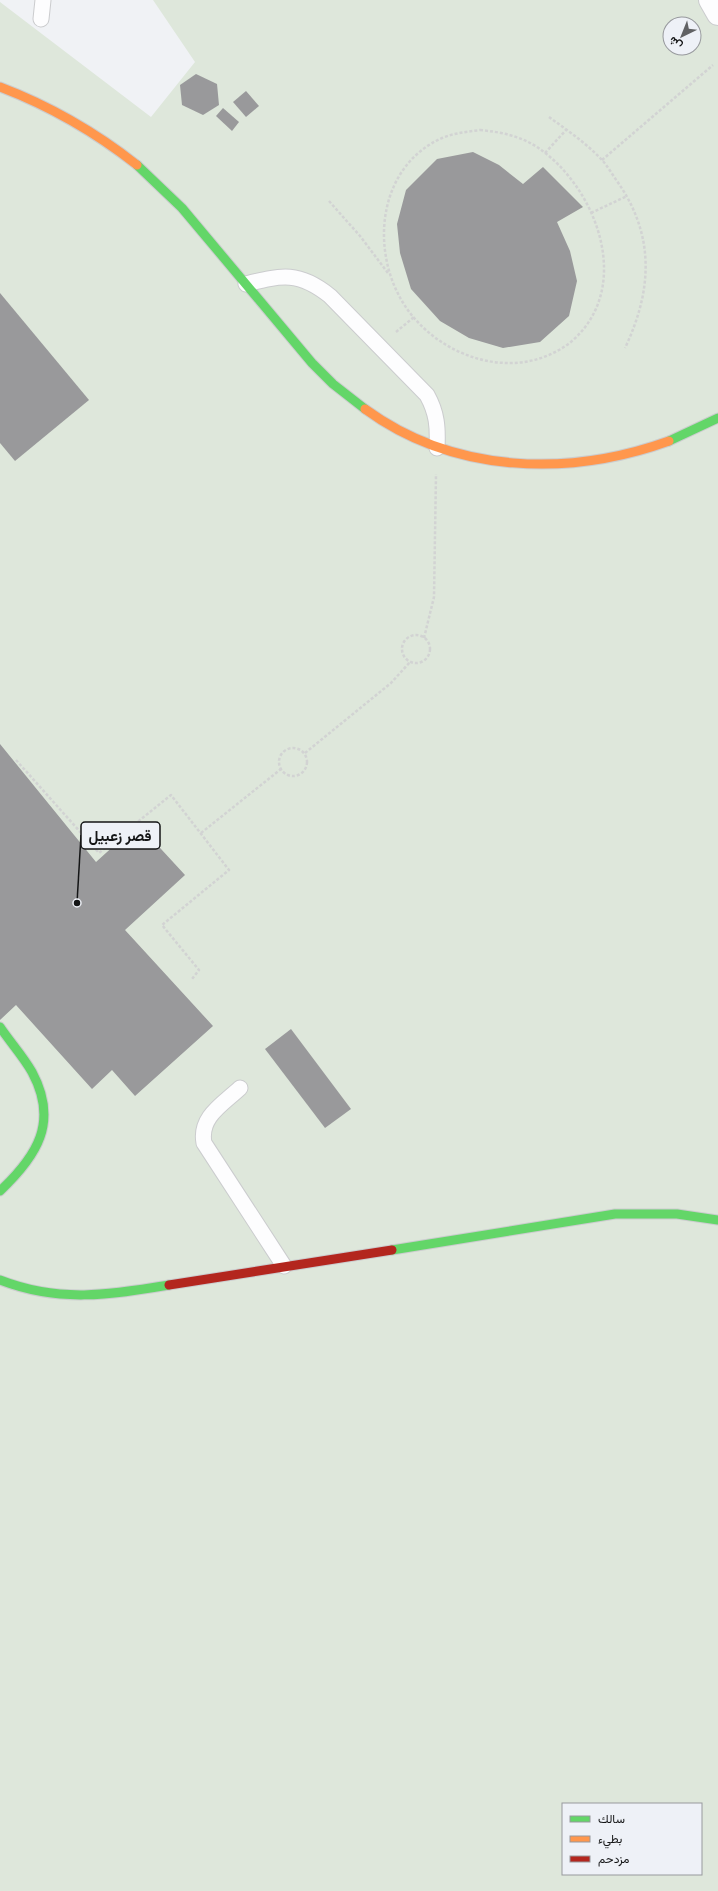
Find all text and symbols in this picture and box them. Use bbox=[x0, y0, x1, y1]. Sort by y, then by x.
north arrow bbox=[662, 16, 702, 56]
text: ش bbox=[666, 34, 685, 52]
callout: قصر زعبيل bbox=[81, 822, 160, 849]
text: قصر زعبيل bbox=[89, 827, 151, 845]
legend bbox=[562, 1803, 702, 1875]
text: سالك bbox=[598, 1812, 625, 1826]
text: بطيء bbox=[598, 1832, 622, 1849]
text: مزدحم bbox=[598, 1852, 629, 1867]

